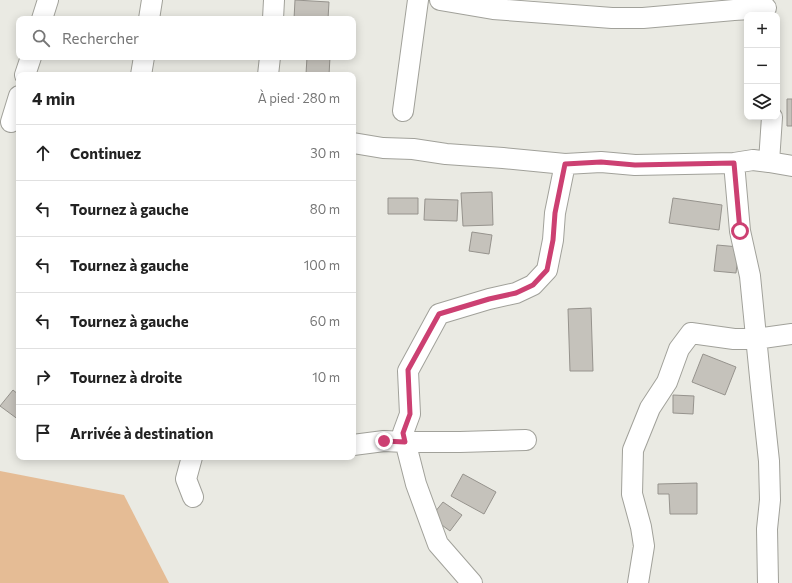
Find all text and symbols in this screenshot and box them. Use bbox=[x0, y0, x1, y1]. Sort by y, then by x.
map controls bbox=[744, 12, 780, 120]
button: + bbox=[744, 12, 780, 48]
search box bbox=[16, 16, 356, 60]
icon: search bbox=[30, 27, 52, 49]
text: Rechercher bbox=[62, 29, 139, 47]
button: − bbox=[744, 48, 780, 84]
button: layers bbox=[744, 84, 780, 120]
text: 4 min bbox=[32, 88, 75, 109]
text: À pied · 280 m bbox=[258, 90, 340, 106]
icon: ahead bbox=[32, 142, 54, 164]
text: Continuez bbox=[70, 144, 141, 162]
text: 30 m bbox=[310, 145, 340, 161]
icon: left bbox=[32, 198, 54, 220]
text: Tournez à gauche bbox=[70, 200, 189, 218]
text: 80 m bbox=[310, 201, 340, 217]
route start bbox=[731, 222, 749, 240]
icon: left bbox=[32, 254, 54, 276]
text: Tournez à gauche bbox=[70, 256, 189, 274]
text: 100 m bbox=[304, 257, 340, 273]
icon: left bbox=[32, 310, 54, 332]
text: Tournez à gauche bbox=[70, 312, 189, 330]
text: 60 m bbox=[310, 313, 340, 329]
icon: right bbox=[32, 366, 54, 388]
text: Tournez à droite bbox=[70, 368, 182, 386]
text: 10 m bbox=[312, 369, 340, 385]
icon: arrive bbox=[32, 422, 54, 444]
text: Arrivée à destination bbox=[70, 424, 213, 442]
route end bbox=[375, 432, 393, 450]

